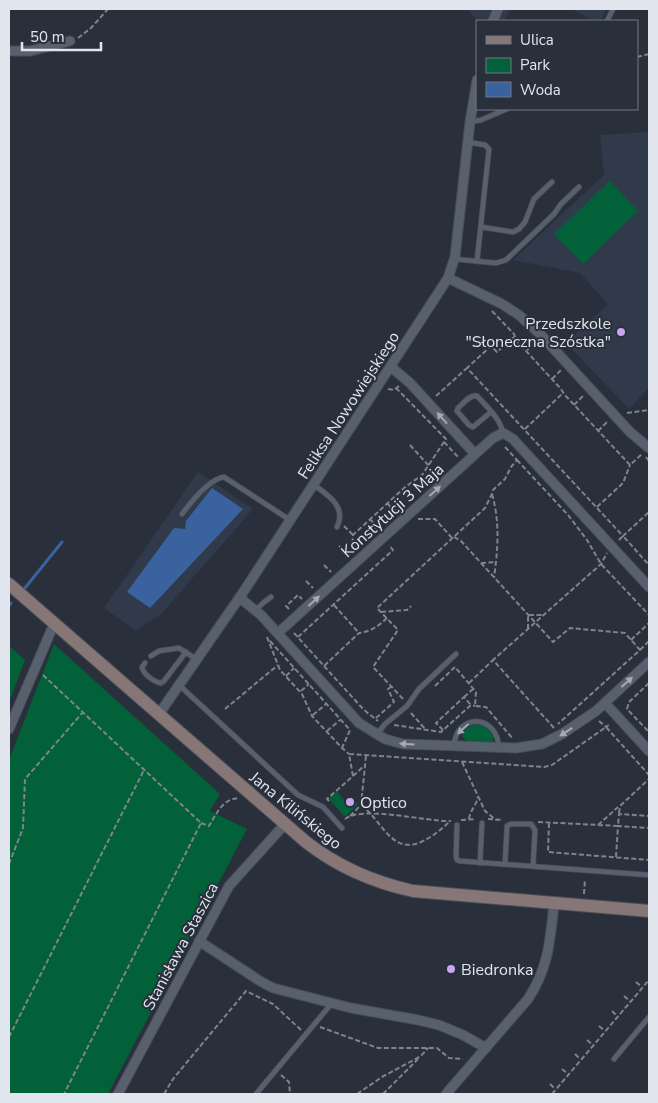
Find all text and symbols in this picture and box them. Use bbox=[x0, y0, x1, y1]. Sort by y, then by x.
scale bar bbox=[22, 20, 101, 52]
legend bbox=[476, 20, 638, 110]
text: 50 m bbox=[30, 27, 65, 47]
text: Ulica bbox=[520, 30, 554, 50]
text: Park bbox=[520, 55, 550, 75]
text: Woda bbox=[520, 80, 561, 100]
place label: Przedszkole "Słoneczna Szóstka" bbox=[465, 313, 611, 353]
marker: Przedszkole "Słoneczna Szóstka" bbox=[615, 326, 627, 338]
street label: Feliksa Nowowiejskiego bbox=[293, 327, 405, 484]
one-way arrow bbox=[436, 413, 448, 425]
street label: Konstytucji 3 Maja bbox=[337, 459, 449, 563]
one-way arrow bbox=[428, 485, 440, 497]
one-way arrow bbox=[308, 595, 321, 606]
one-way arrow bbox=[621, 676, 633, 688]
one-way arrow bbox=[457, 723, 469, 734]
one-way arrow bbox=[559, 727, 573, 736]
one-way arrow bbox=[399, 739, 415, 747]
street label: Jana Kilińskiego bbox=[244, 766, 346, 855]
place label: Optico bbox=[360, 792, 407, 814]
marker: Optico bbox=[344, 796, 356, 808]
street label: Stanisława Staszica bbox=[138, 879, 224, 1014]
place label: Biedronka bbox=[461, 959, 533, 981]
marker: Biedronka bbox=[445, 963, 457, 975]

